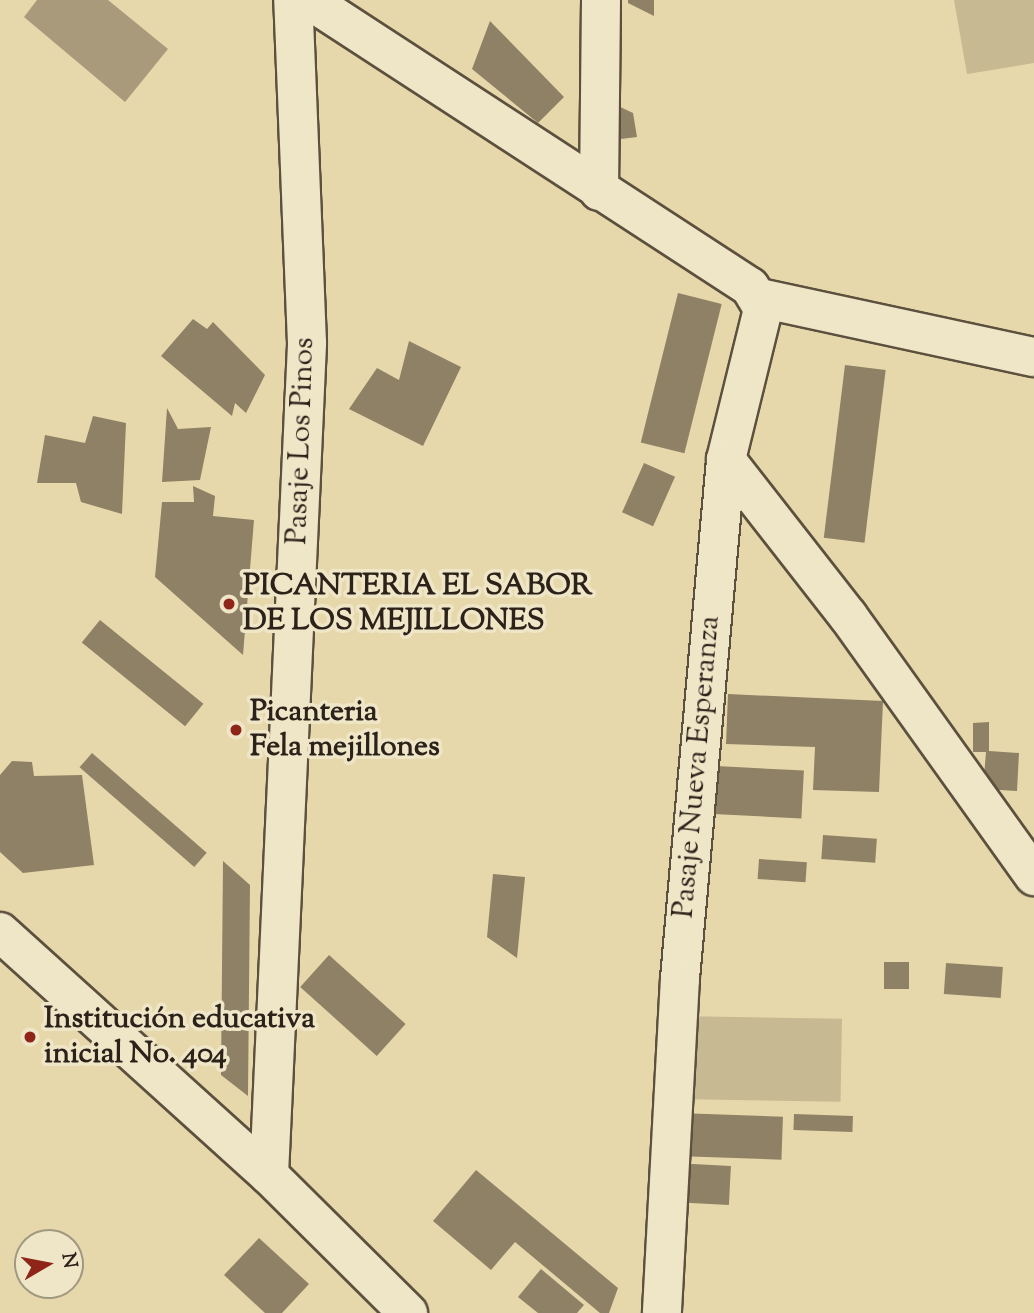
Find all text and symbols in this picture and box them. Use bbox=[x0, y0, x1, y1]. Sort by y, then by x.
street label: Pasaje Los Pinos bbox=[280, 337, 324, 545]
place label: PICANTERIA EL SABOR DE LOS MEJILLONES bbox=[243, 569, 592, 640]
marker: PICANTERIA EL SABOR DE LOS MEJILLONES bbox=[221, 596, 237, 612]
street label: Pasaje Nueva Esperanza bbox=[667, 614, 729, 920]
place label: Picanteria Fela mejillones bbox=[250, 695, 440, 766]
marker: Picanteria Fela mejillones bbox=[228, 722, 244, 738]
place label: Institución educativa inicial No. 404 bbox=[44, 1002, 315, 1072]
marker: Institución educativa inicial No. 404 bbox=[22, 1029, 38, 1045]
north arrow bbox=[14, 1229, 84, 1299]
text: N bbox=[54, 1251, 83, 1270]

